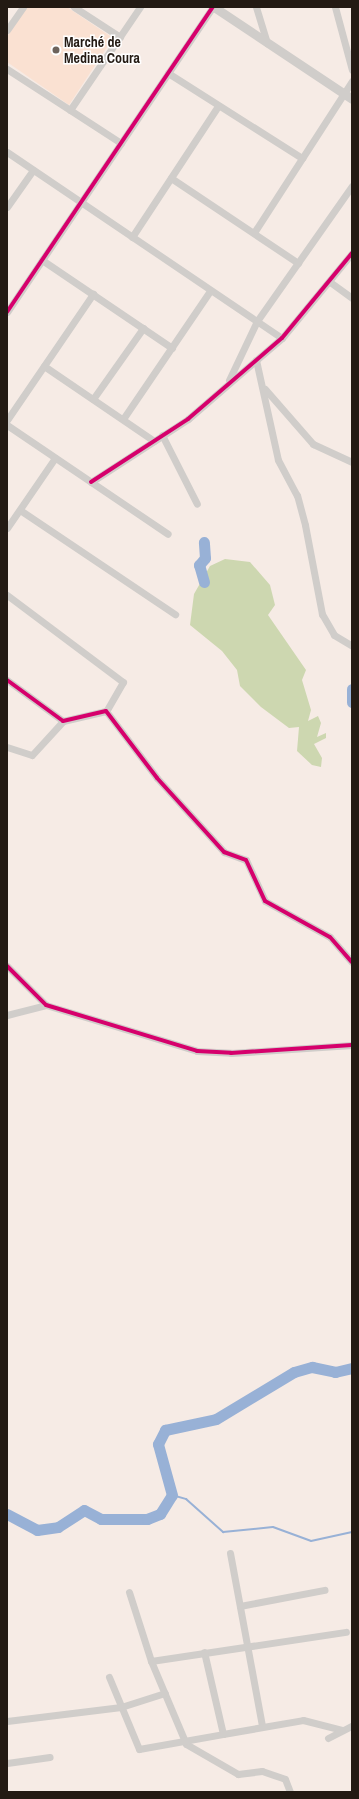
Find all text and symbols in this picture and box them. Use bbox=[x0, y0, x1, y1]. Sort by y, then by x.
place label: Marché de Medina Coura bbox=[64, 34, 140, 66]
marker: Marché de Medina Coura bbox=[51, 45, 61, 55]

